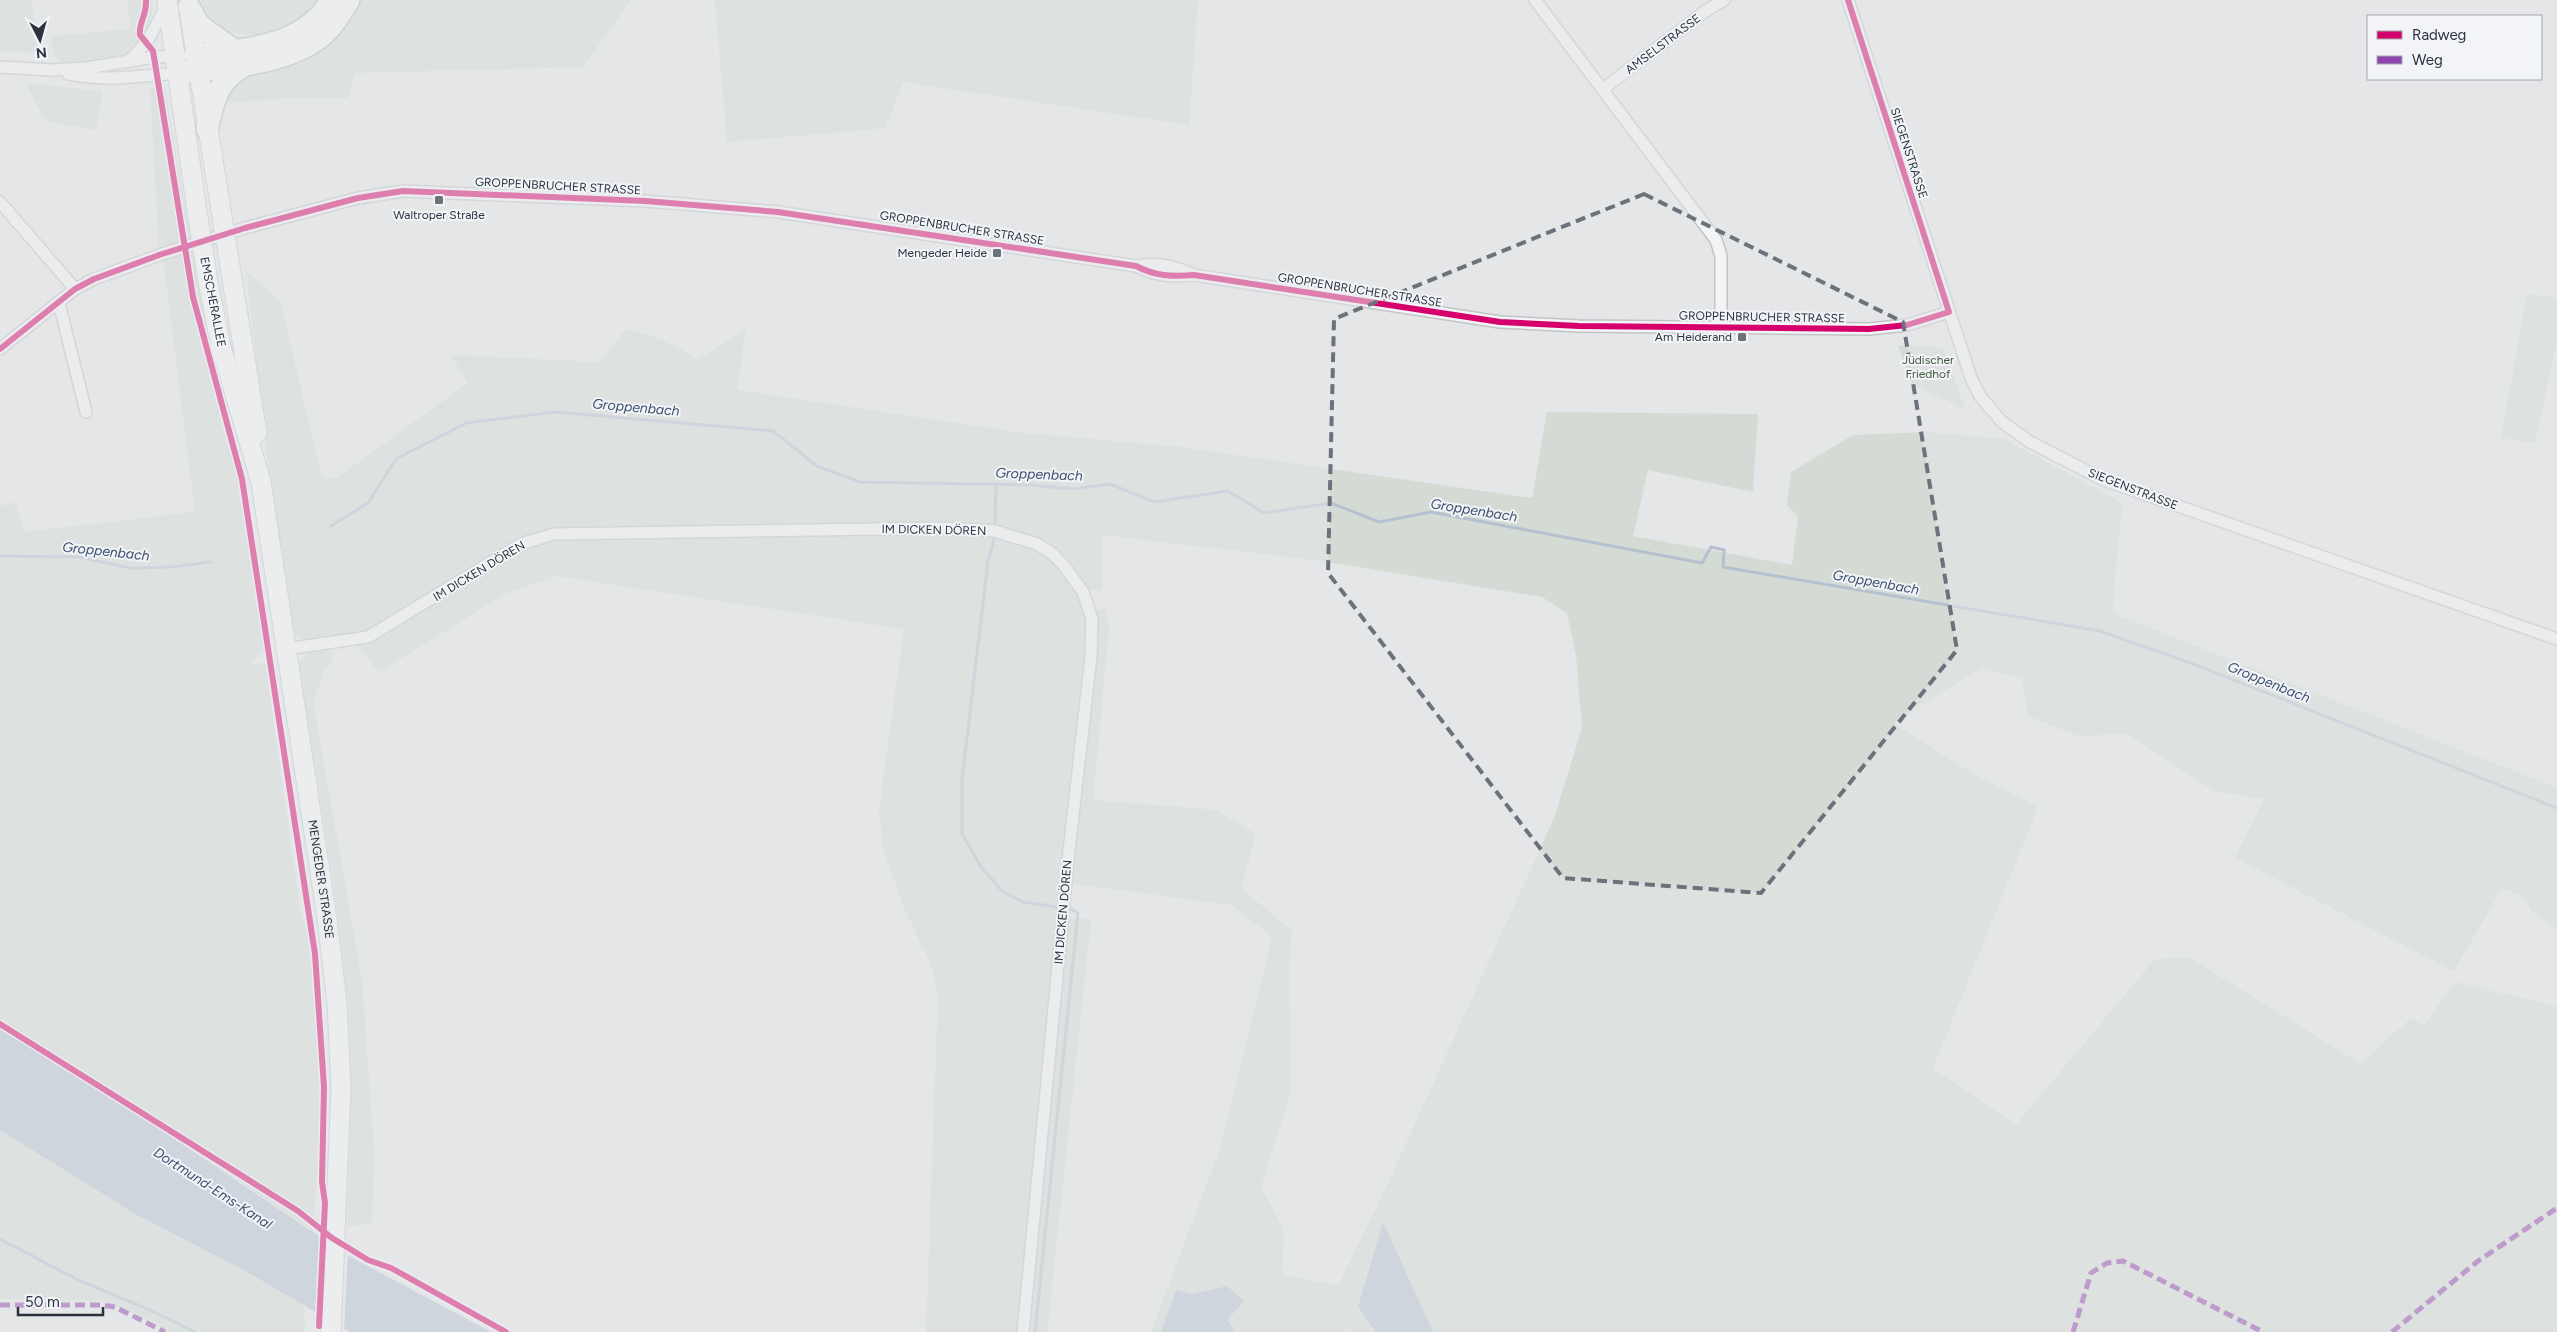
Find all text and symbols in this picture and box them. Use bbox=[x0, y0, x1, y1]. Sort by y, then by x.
street label: AMSELSTRASSE bbox=[1623, 11, 1703, 77]
north arrow bbox=[15, 15, 65, 65]
legend bbox=[2367, 15, 2542, 80]
text: Radweg bbox=[2412, 26, 2466, 44]
text: N bbox=[35, 43, 48, 61]
text: Weg bbox=[2412, 51, 2443, 69]
street label: SIEGENSTRASSE bbox=[1888, 106, 1930, 200]
street label: GROPPENBRUCHER STRASSE bbox=[475, 175, 641, 197]
marker: Waltroper Straße bbox=[433, 194, 445, 206]
place label: Waltroper Straße bbox=[393, 208, 485, 222]
street label: GROPPENBRUCHER STRASSE bbox=[879, 208, 1045, 248]
place label: Mengeder Heide bbox=[897, 246, 987, 260]
marker: Mengeder Heide bbox=[991, 247, 1003, 259]
street label: EMSCHERALLEE bbox=[197, 256, 229, 348]
street label: GROPPENBRUCHER STRASSE bbox=[1277, 270, 1443, 310]
street label: GROPPENBRUCHER STRASSE bbox=[1679, 309, 1845, 325]
place label: Am Heiderand bbox=[1655, 330, 1732, 344]
marker: Am Heiderand bbox=[1736, 331, 1748, 343]
park label: Jüdischer Friedhof bbox=[1902, 353, 1954, 381]
water label: Groppenbach bbox=[592, 395, 680, 420]
water label: Groppenbach bbox=[995, 464, 1083, 485]
street label: SIEGENSTRASSE bbox=[2086, 465, 2180, 513]
water label: Groppenbach bbox=[1429, 495, 1519, 526]
street label: IM DICKEN DÖREN bbox=[882, 522, 986, 538]
water label: Groppenbach bbox=[62, 538, 151, 565]
street label: IM DICKEN DÖREN bbox=[431, 538, 527, 604]
water label: Groppenbach bbox=[1831, 567, 1921, 598]
water label: Groppenbach bbox=[2225, 658, 2313, 707]
street label: MENGEDER STRASSE bbox=[305, 819, 336, 940]
street label: IM DICKEN DÖREN bbox=[1051, 859, 1075, 965]
water label: Dortmund-Ems-Kanal bbox=[150, 1144, 276, 1234]
scale bar bbox=[18, 1284, 102, 1316]
text: 50 m bbox=[25, 1293, 60, 1311]

